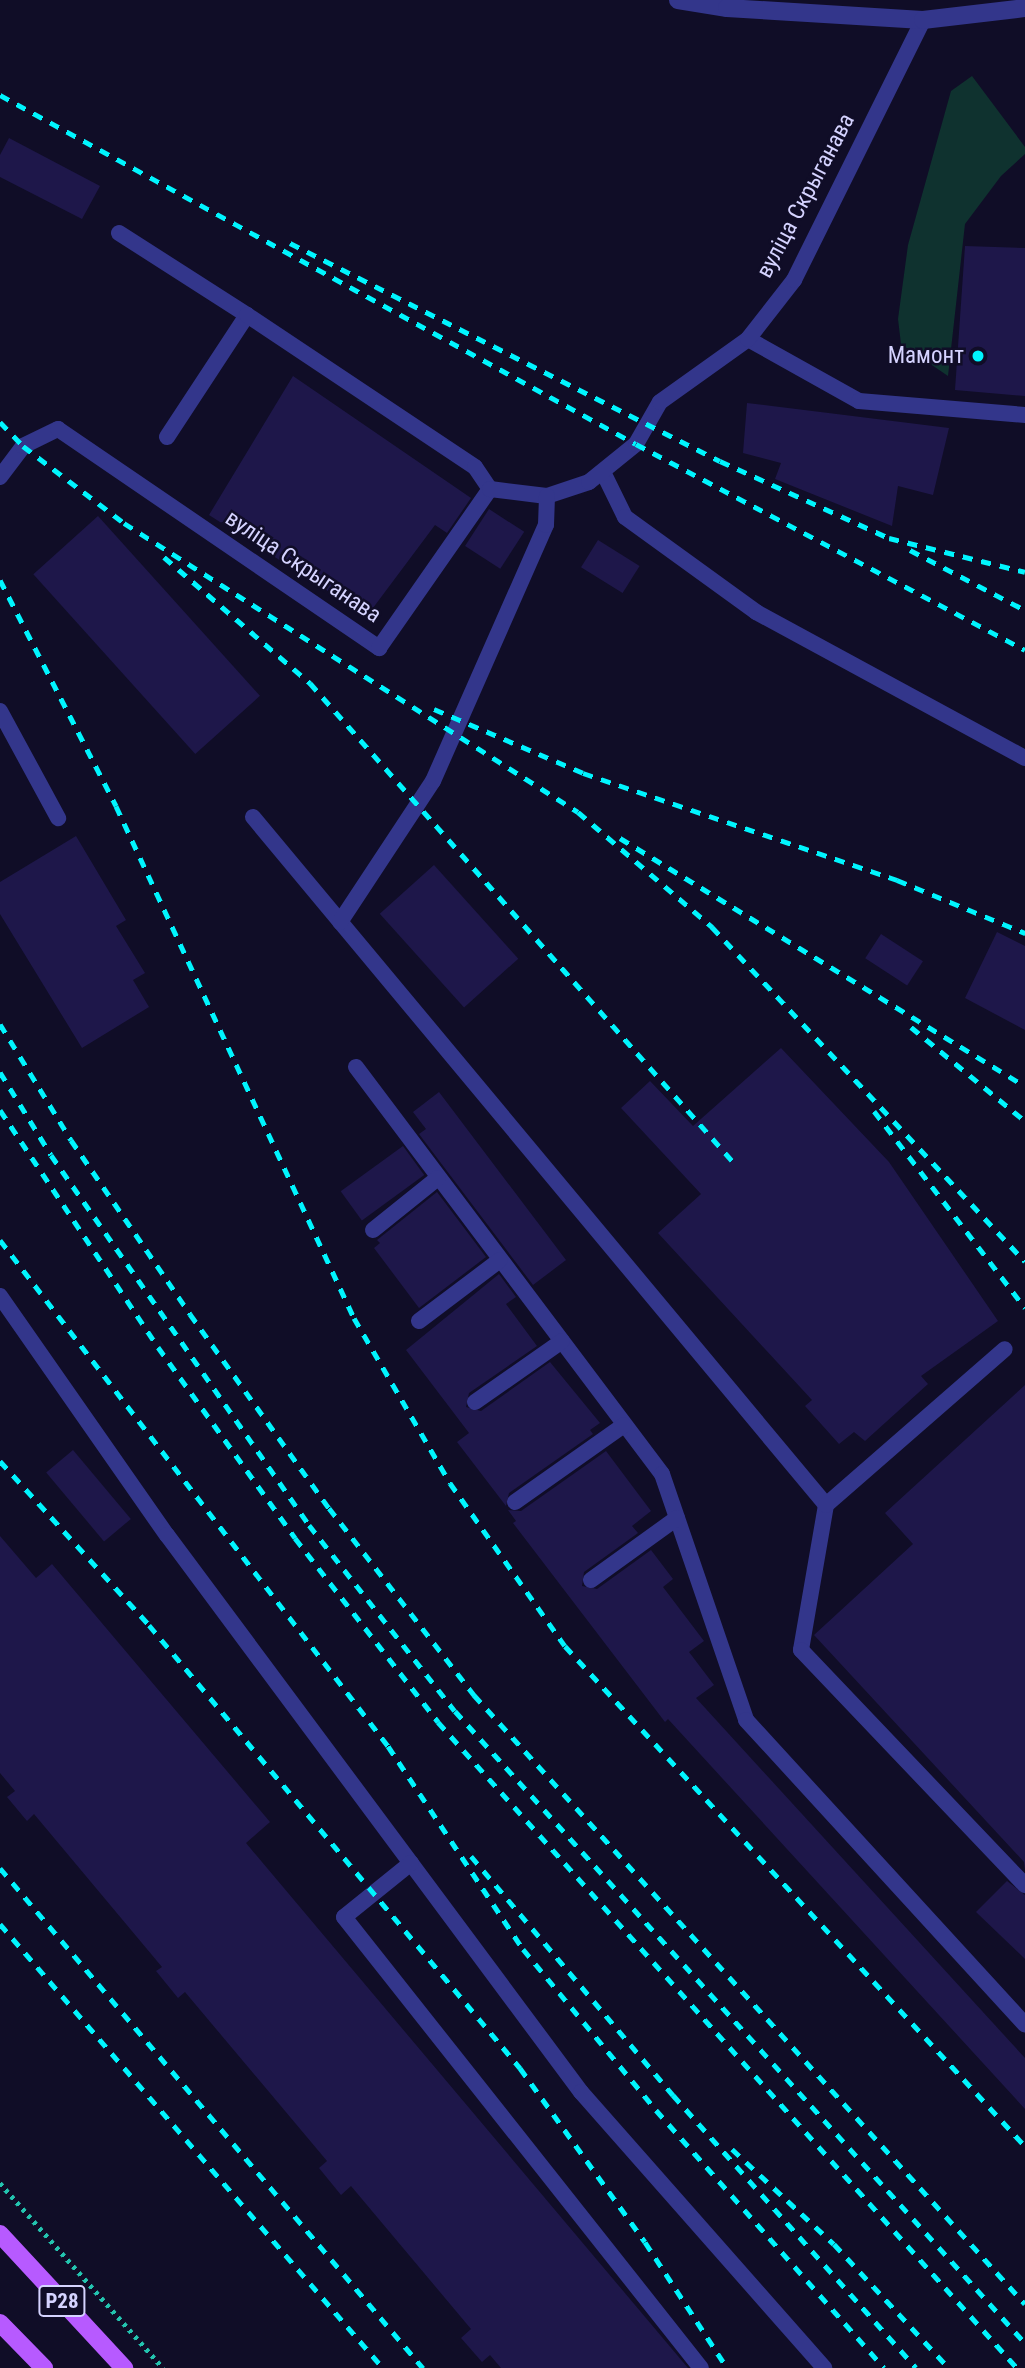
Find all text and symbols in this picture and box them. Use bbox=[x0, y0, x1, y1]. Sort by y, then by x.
street label: вуліца Скрыганава bbox=[751, 109, 861, 283]
place label: Мамонт bbox=[888, 342, 964, 370]
marker: Мамонт bbox=[970, 348, 986, 364]
street label: вуліца Скрыганава bbox=[220, 505, 386, 629]
road number: Р28 bbox=[38, 2284, 86, 2318]

